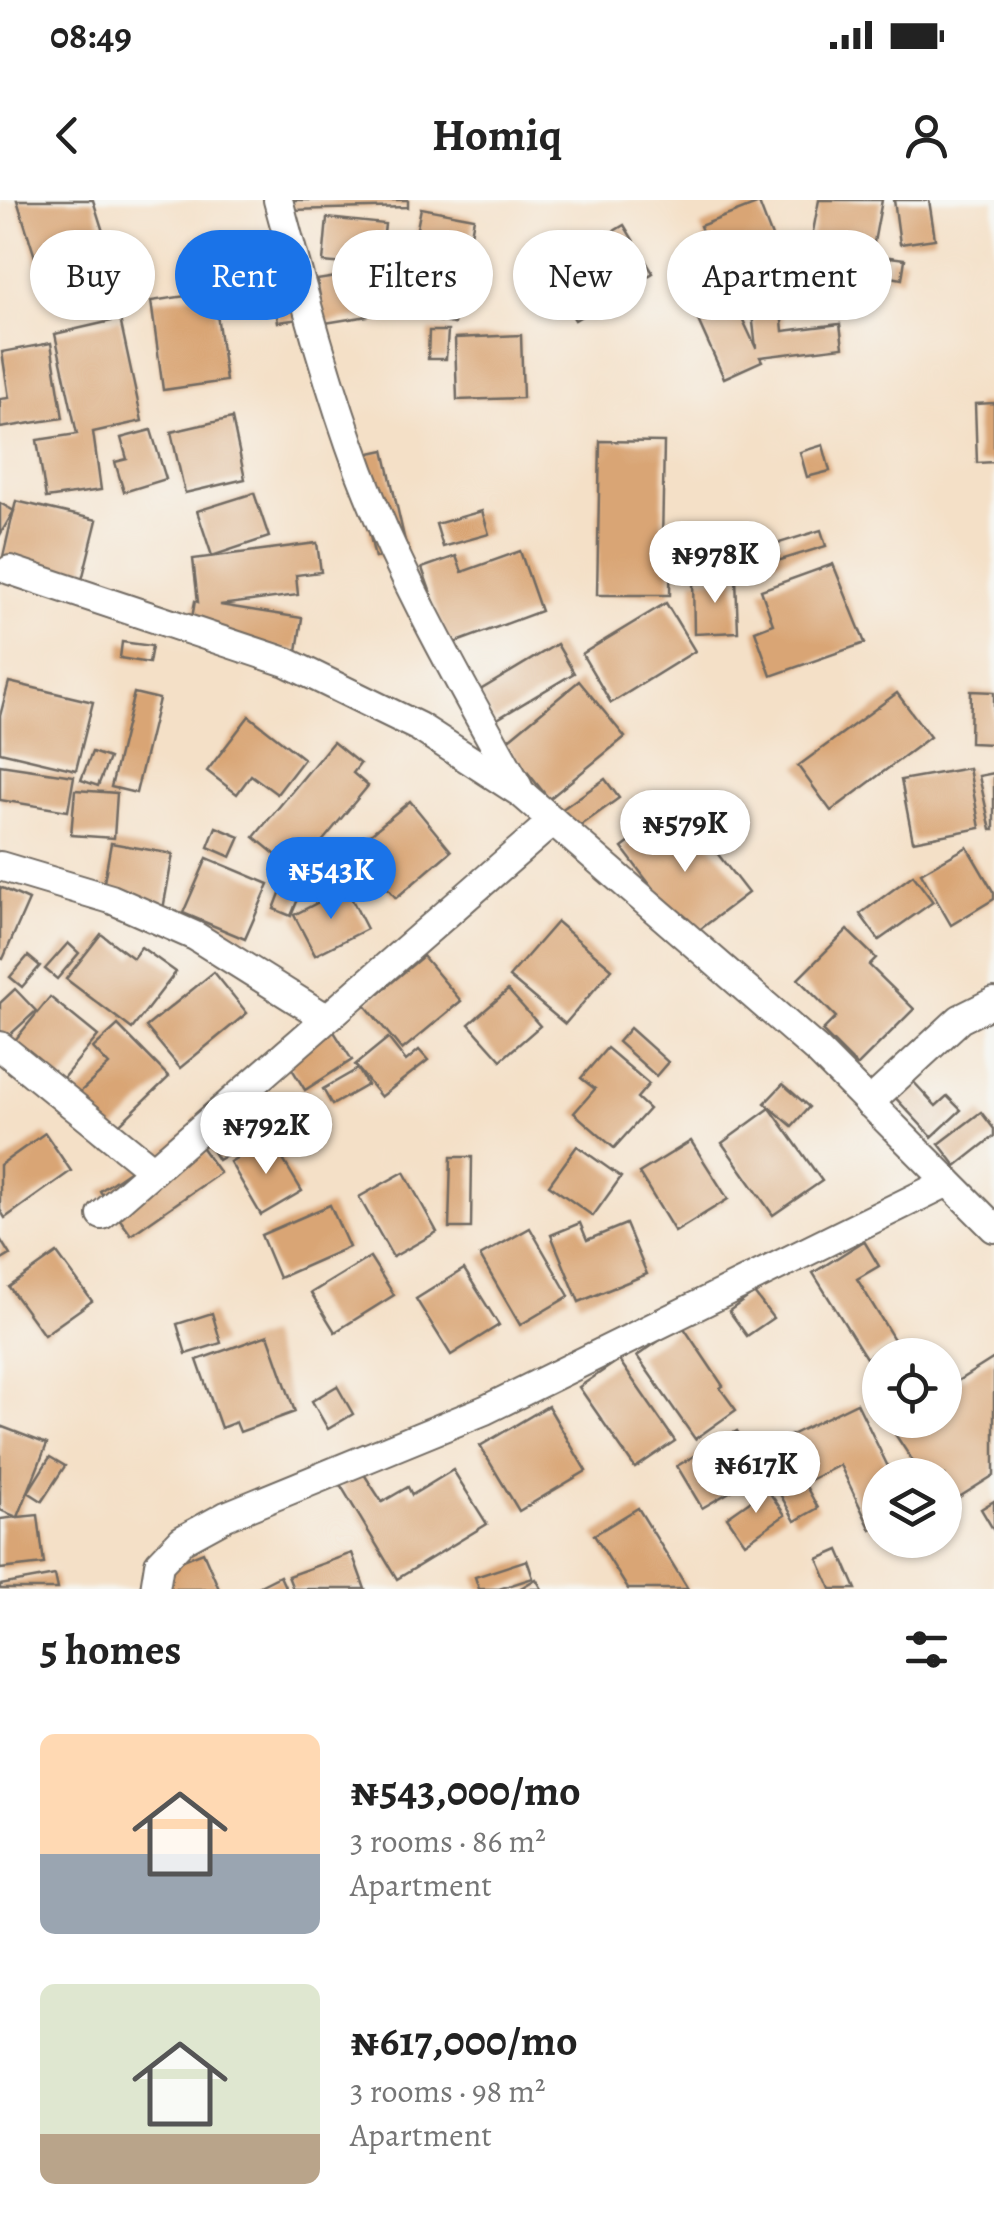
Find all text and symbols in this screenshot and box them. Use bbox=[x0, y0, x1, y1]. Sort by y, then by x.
text: 08:49 bbox=[50, 9, 132, 61]
text: Homiq bbox=[432, 104, 562, 166]
icon: back bbox=[40, 108, 95, 163]
icon: person bbox=[899, 108, 954, 163]
chip: Buy bbox=[30, 230, 155, 320]
chip: Rent bbox=[175, 230, 312, 320]
chip: Filters bbox=[332, 230, 493, 320]
chip: New bbox=[513, 230, 647, 320]
chip: Apartment bbox=[667, 230, 892, 320]
pin: ₦978K bbox=[645, 521, 785, 606]
text: ₦978K bbox=[671, 531, 759, 575]
pin: ₦579K bbox=[615, 790, 755, 875]
text: ₦579K bbox=[642, 800, 728, 844]
pin: ₦543K bbox=[261, 837, 401, 922]
text: ₦543K bbox=[288, 847, 374, 891]
pin: ₦792K bbox=[196, 1092, 336, 1177]
text: ₦792K bbox=[222, 1102, 310, 1146]
map controls bbox=[862, 1338, 962, 1558]
button: locate bbox=[862, 1338, 962, 1438]
pin: ₦617K bbox=[686, 1431, 826, 1516]
text: ₦617K bbox=[714, 1441, 798, 1485]
button: layers bbox=[862, 1458, 962, 1558]
text: 5 homes bbox=[40, 1621, 181, 1678]
icon: filters bbox=[899, 1622, 954, 1677]
text: ₦543,000/mo bbox=[350, 1762, 581, 1819]
icon: home bbox=[120, 1774, 240, 1894]
text: 3 rooms · 86 m² bbox=[350, 1819, 546, 1863]
text: Apartment bbox=[350, 1863, 492, 1907]
text: ₦617,000/mo bbox=[350, 2012, 578, 2069]
icon: home bbox=[120, 2024, 240, 2144]
text: 3 rooms · 98 m² bbox=[350, 2069, 546, 2113]
text: Apartment bbox=[350, 2113, 492, 2157]

